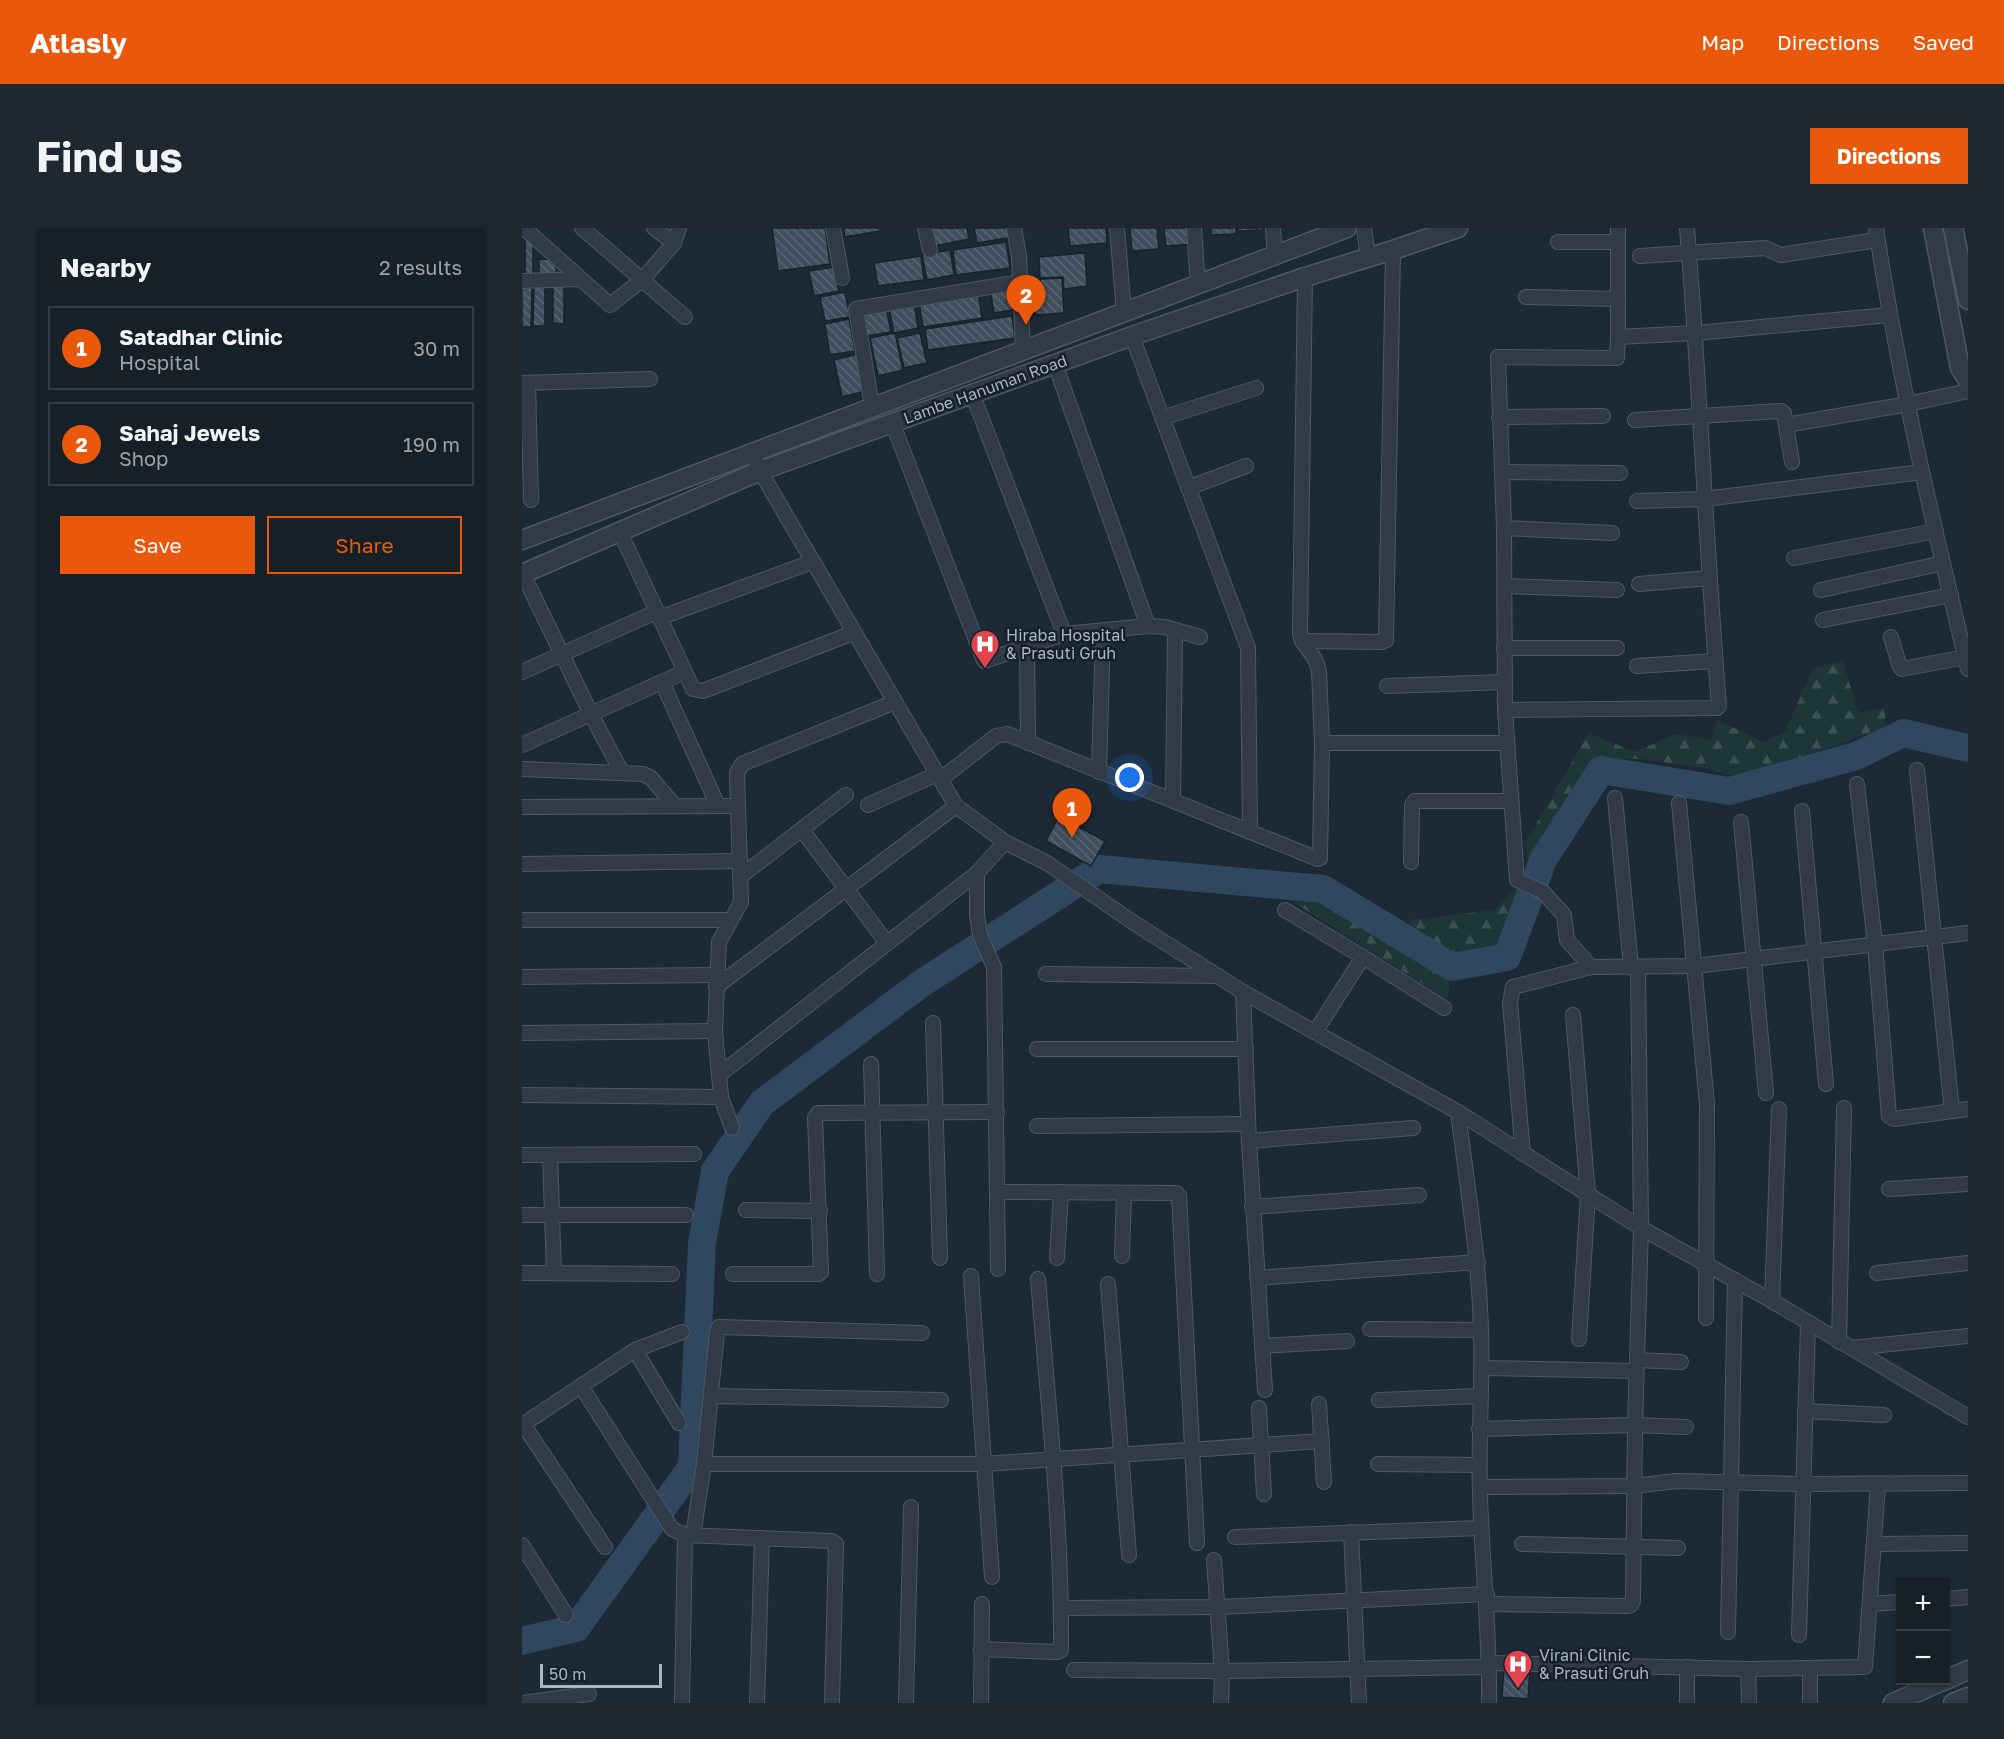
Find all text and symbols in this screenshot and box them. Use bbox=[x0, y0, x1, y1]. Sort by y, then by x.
text: Atlasly bbox=[30, 26, 127, 59]
text: Map bbox=[1701, 29, 1744, 55]
text: Directions bbox=[1777, 29, 1880, 55]
text: Saved bbox=[1913, 29, 1974, 55]
button: Directions bbox=[1810, 128, 1968, 184]
text: Find us bbox=[36, 131, 183, 181]
text: Nearby bbox=[60, 252, 151, 283]
text: 2 results bbox=[379, 255, 462, 279]
pin: 2 bbox=[1006, 276, 1046, 325]
text: Satadhar Clinic bbox=[119, 323, 283, 350]
text: 1 bbox=[76, 336, 87, 360]
text: 30 m bbox=[413, 336, 460, 360]
text: Hospital bbox=[119, 350, 200, 374]
street label: Lambe Hanuman Road bbox=[901, 350, 1069, 428]
text: Sahaj Jewels bbox=[119, 419, 260, 446]
text: 2 bbox=[75, 432, 88, 456]
text: 190 m bbox=[403, 432, 460, 456]
text: Shop bbox=[119, 446, 168, 470]
button: Save bbox=[60, 516, 255, 574]
button: Share bbox=[267, 516, 462, 574]
place label: Hiraba Hospital & Prasuti Gruh bbox=[1006, 625, 1125, 663]
hospital icon: Hiraba Hospital & Prasuti Gruh bbox=[969, 628, 1001, 670]
your location bbox=[1115, 763, 1144, 792]
pin: 1 bbox=[1052, 788, 1092, 838]
map controls bbox=[1896, 1577, 1950, 1685]
button: + bbox=[1896, 1577, 1950, 1631]
button: − bbox=[1896, 1631, 1950, 1685]
place label: Virani Cilnic & Prasuti Gruh bbox=[1539, 1645, 1649, 1683]
hospital icon: Virani Cilnic & Prasuti Gruh bbox=[1502, 1648, 1534, 1690]
scale bar bbox=[540, 1661, 662, 1688]
text: 50 m bbox=[549, 1664, 586, 1684]

